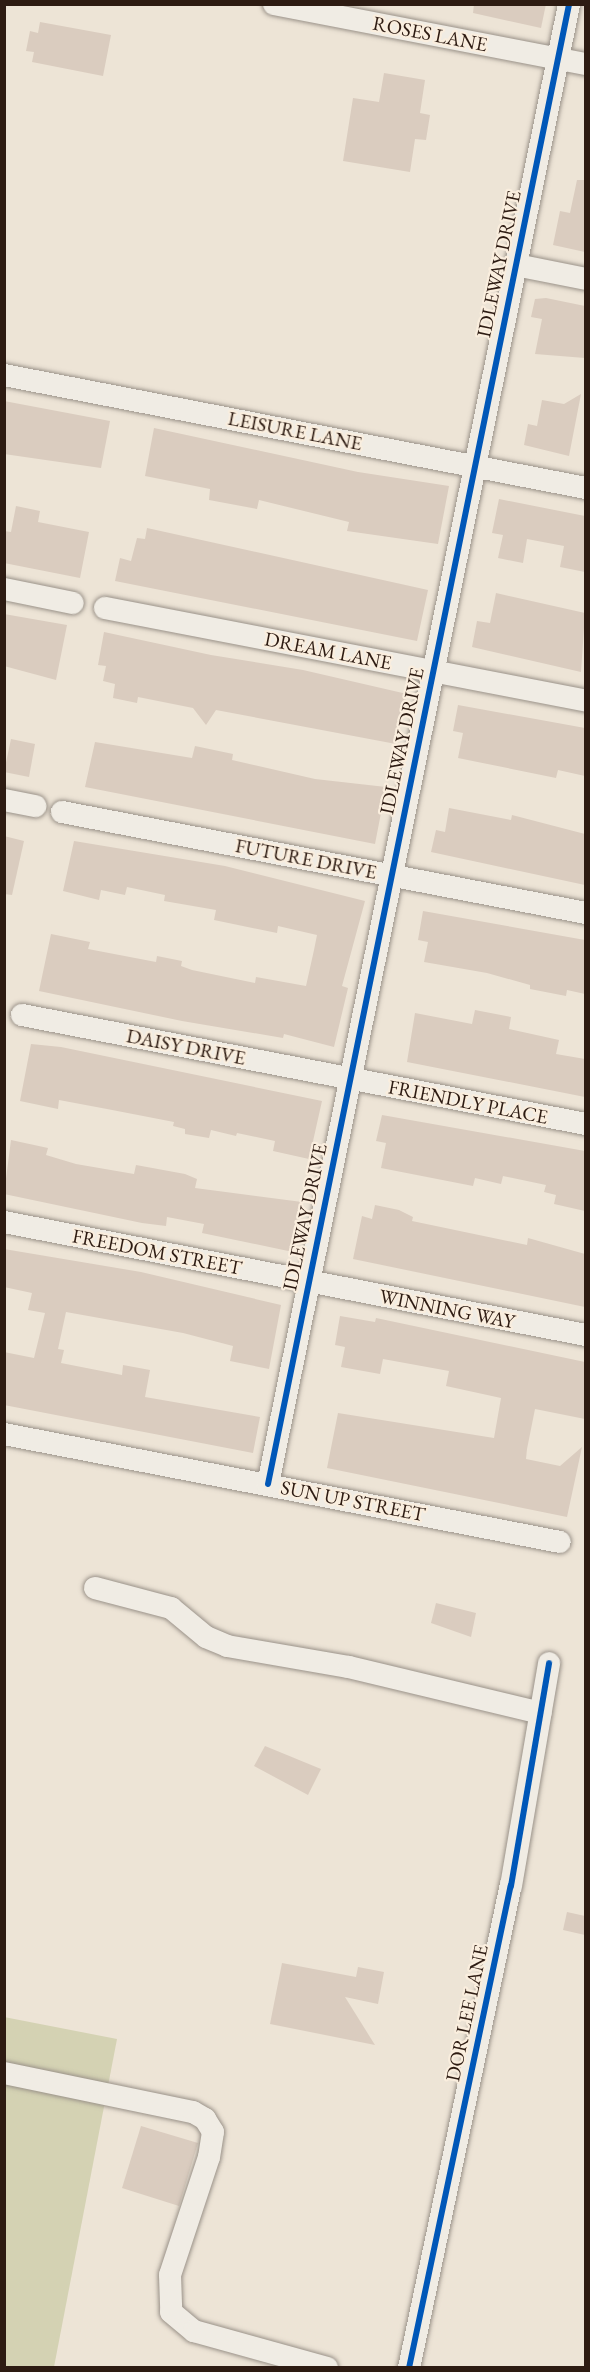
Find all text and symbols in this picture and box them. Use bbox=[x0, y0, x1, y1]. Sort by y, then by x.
street label: ROSES LANE bbox=[371, 11, 489, 57]
street label: IDLEWAY DRIVE bbox=[472, 188, 526, 340]
street label: LEISURE LANE bbox=[226, 406, 364, 456]
street label: DREAM LANE bbox=[262, 627, 394, 675]
street label: IDLEWAY DRIVE bbox=[375, 665, 429, 817]
street label: FUTURE DRIVE bbox=[233, 834, 379, 884]
street label: DAISY DRIVE bbox=[124, 1024, 248, 1070]
street label: FRIENDLY PLACE bbox=[386, 1075, 550, 1129]
street label: IDLEWAY DRIVE bbox=[278, 1141, 332, 1293]
street label: FREEDOM STREET bbox=[70, 1224, 244, 1280]
street label: WINNING WAY bbox=[377, 1284, 517, 1334]
street label: SUN UP STREET bbox=[279, 1475, 427, 1527]
street label: DOR LEE LANE bbox=[441, 1942, 493, 2084]

